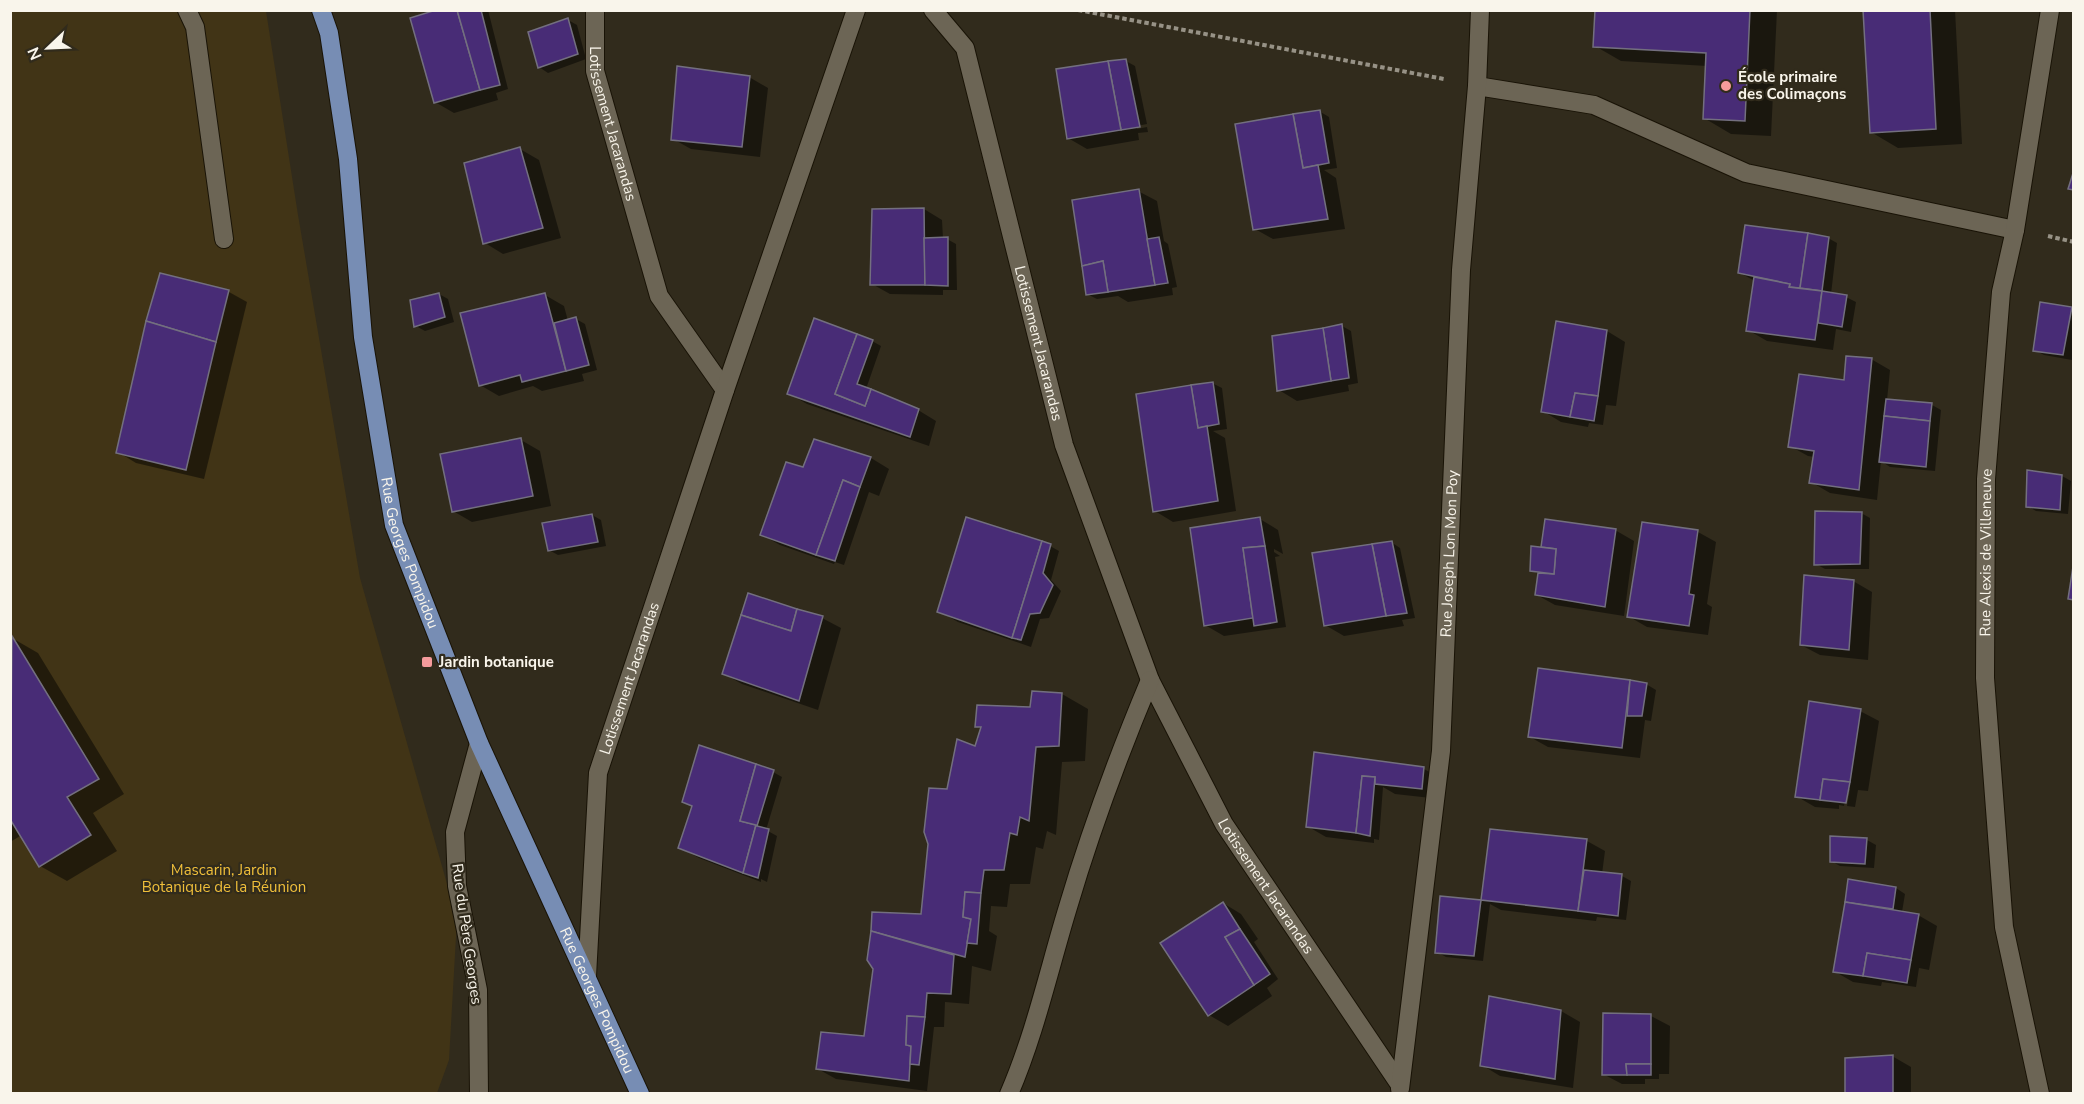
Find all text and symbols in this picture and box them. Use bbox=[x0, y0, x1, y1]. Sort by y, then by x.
north arrow bbox=[18, 18, 78, 78]
text: N bbox=[23, 44, 48, 63]
street label: Lotissement Jacarandas bbox=[585, 46, 641, 203]
place label: École primaire des Colimaçons bbox=[1738, 67, 1846, 104]
marker: École primaire des Colimaçons bbox=[1719, 79, 1733, 93]
street label: Lotissement Jacarandas bbox=[1010, 264, 1068, 423]
street label: Rue Alexis de Villeneuve bbox=[1975, 468, 1997, 637]
street label: Rue Joseph Lon Mon Poy bbox=[1436, 469, 1463, 638]
street label: Rue Georges Pompidou bbox=[376, 476, 443, 632]
street label: Lotissement Jacarandas bbox=[595, 600, 664, 757]
place label: Jardin botanique bbox=[438, 652, 554, 672]
marker: Jardin botanique bbox=[420, 655, 434, 669]
street label: Lotissement Jacarandas bbox=[1213, 815, 1319, 958]
park label: Mascarin, Jardin Botanique de la Réunion bbox=[142, 860, 306, 897]
street label: Rue du Père Georges bbox=[447, 862, 487, 1006]
street label: Rue Georges Pompidou bbox=[555, 924, 639, 1077]

